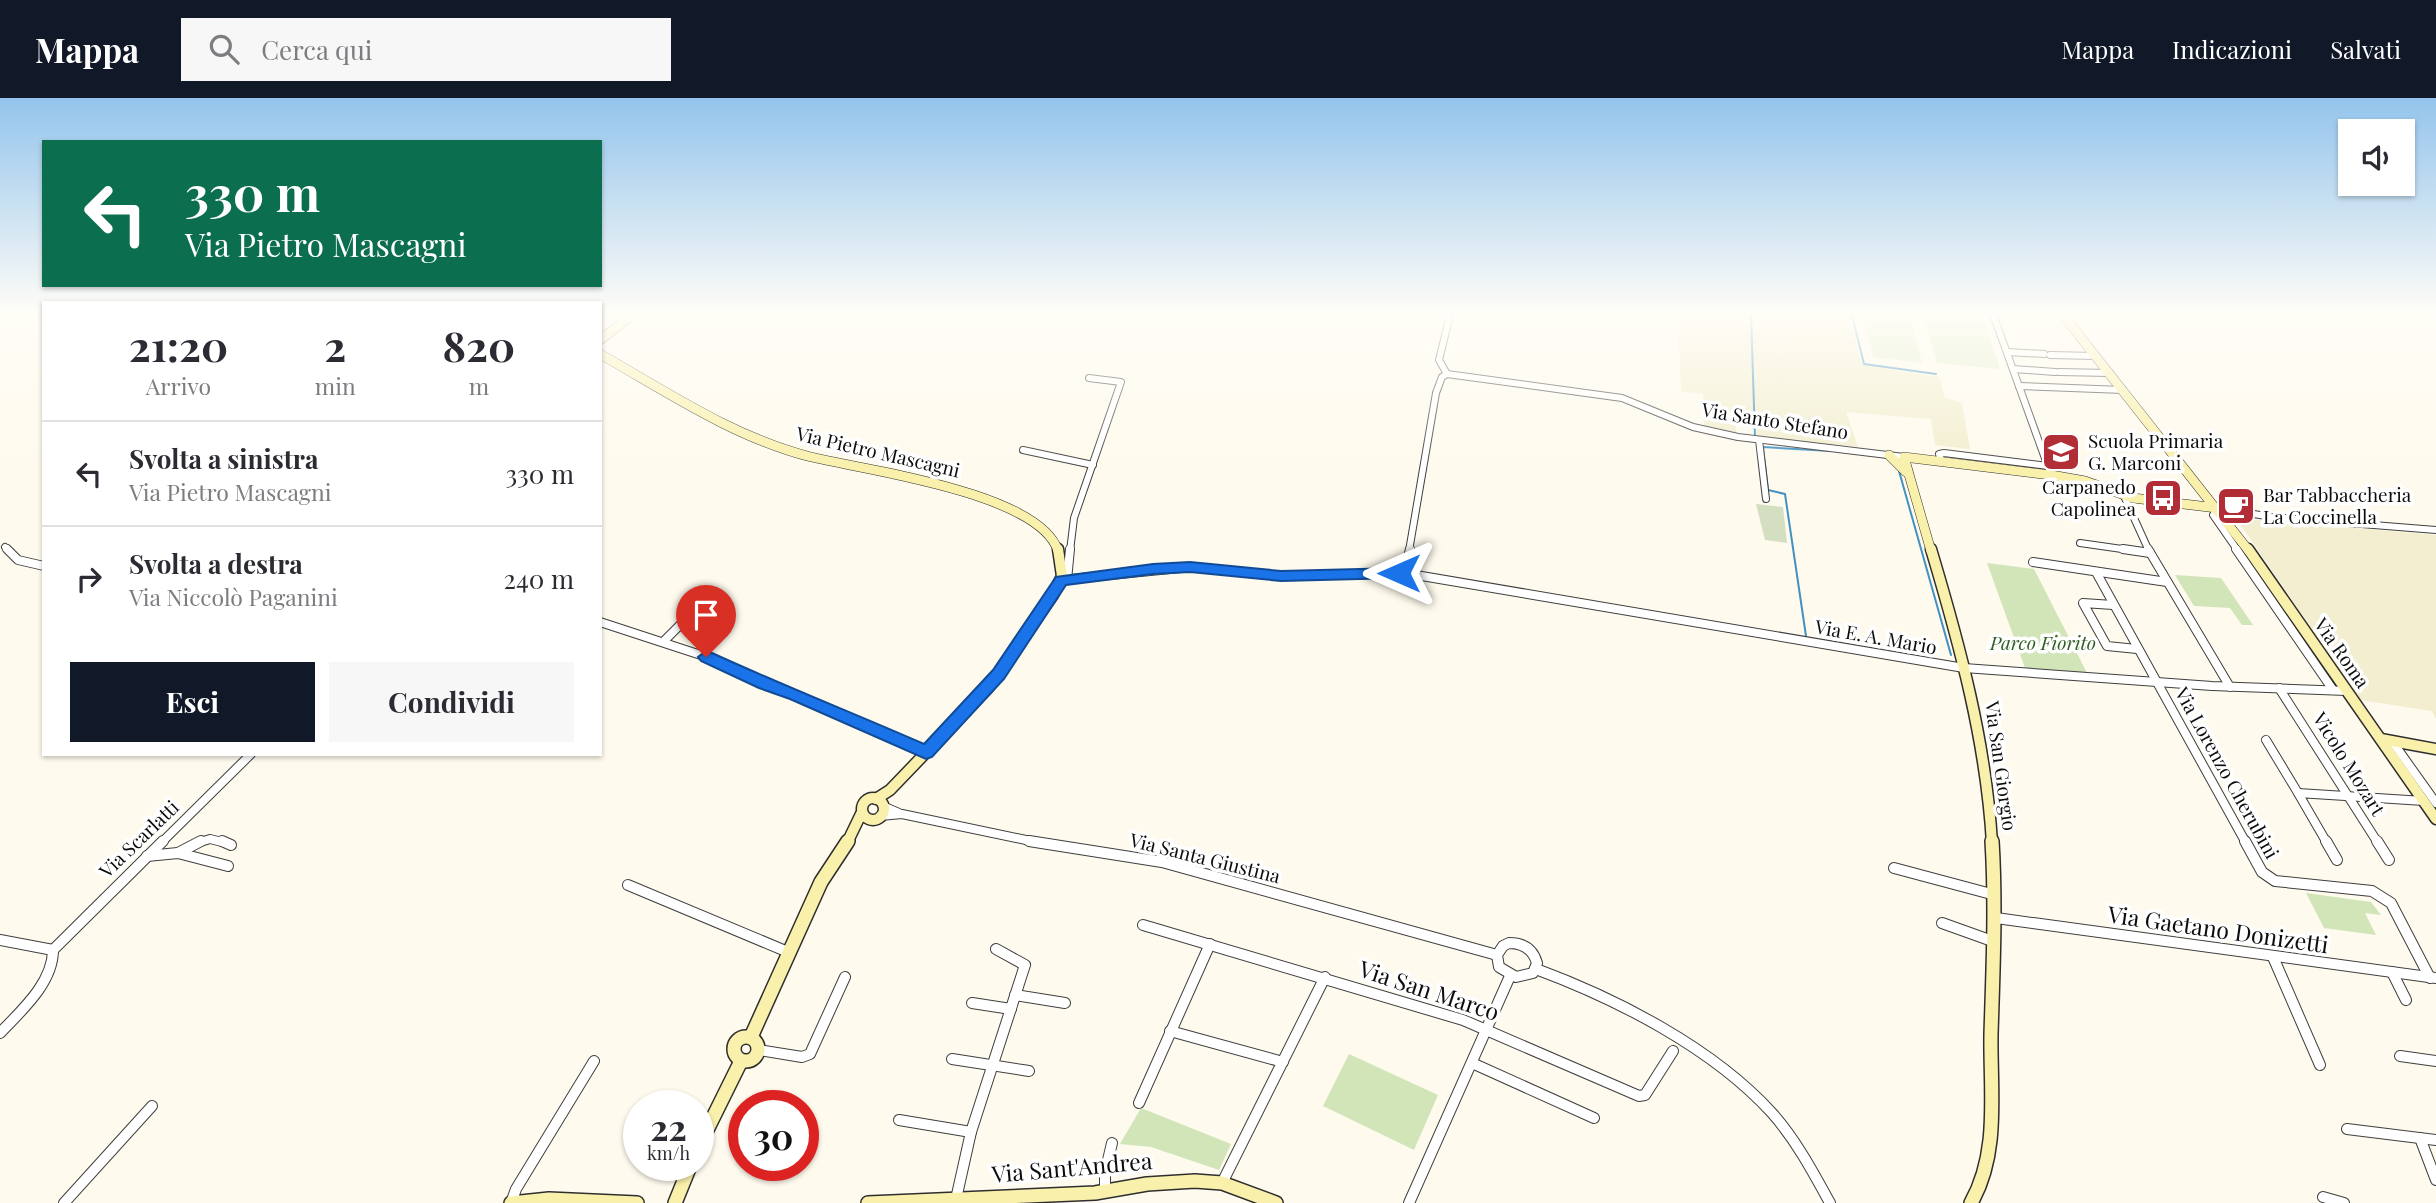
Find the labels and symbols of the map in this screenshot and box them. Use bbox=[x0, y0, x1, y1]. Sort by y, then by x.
street label: Via Santo Stefano bbox=[1699, 395, 1850, 444]
street label: Via Pietro Mascagni bbox=[793, 419, 963, 483]
place label: Scuola Primaria G. Marconi bbox=[2088, 427, 2224, 475]
school or university icon: Scuola Primaria G. Marconi bbox=[2040, 431, 2082, 473]
place label: Carpanedo Capolinea bbox=[2042, 473, 2137, 521]
bus stop icon: Carpanedo Capolinea bbox=[2142, 477, 2184, 519]
place label: Bar Tabbaccheria La Coccinella bbox=[2263, 481, 2412, 529]
cafe icon: Bar Tabbaccheria La Coccinella bbox=[2215, 485, 2257, 527]
position arrow bbox=[1362, 536, 1436, 610]
pin bbox=[676, 585, 736, 657]
street label: Via Roma bbox=[2309, 611, 2377, 693]
street label: Via E. A. Mario bbox=[1812, 612, 1939, 660]
park label: Parco Fiorito bbox=[1989, 629, 2096, 655]
street label: Via Lorenzo Cherubini bbox=[2169, 681, 2286, 863]
street label: Via San Giorgio bbox=[1980, 698, 2024, 832]
street label: Vicolo Mozart bbox=[2307, 706, 2392, 820]
street label: Via Scarlatti bbox=[92, 793, 184, 883]
street label: Via Santa Giustina bbox=[1126, 826, 1284, 888]
street label: Via Gaetano Donizetti bbox=[2105, 898, 2331, 959]
street label: Via San Marco bbox=[1354, 952, 1504, 1027]
speed limit sign: 30 bbox=[728, 1090, 819, 1181]
street label: Via Sant'Andrea bbox=[989, 1144, 1154, 1189]

